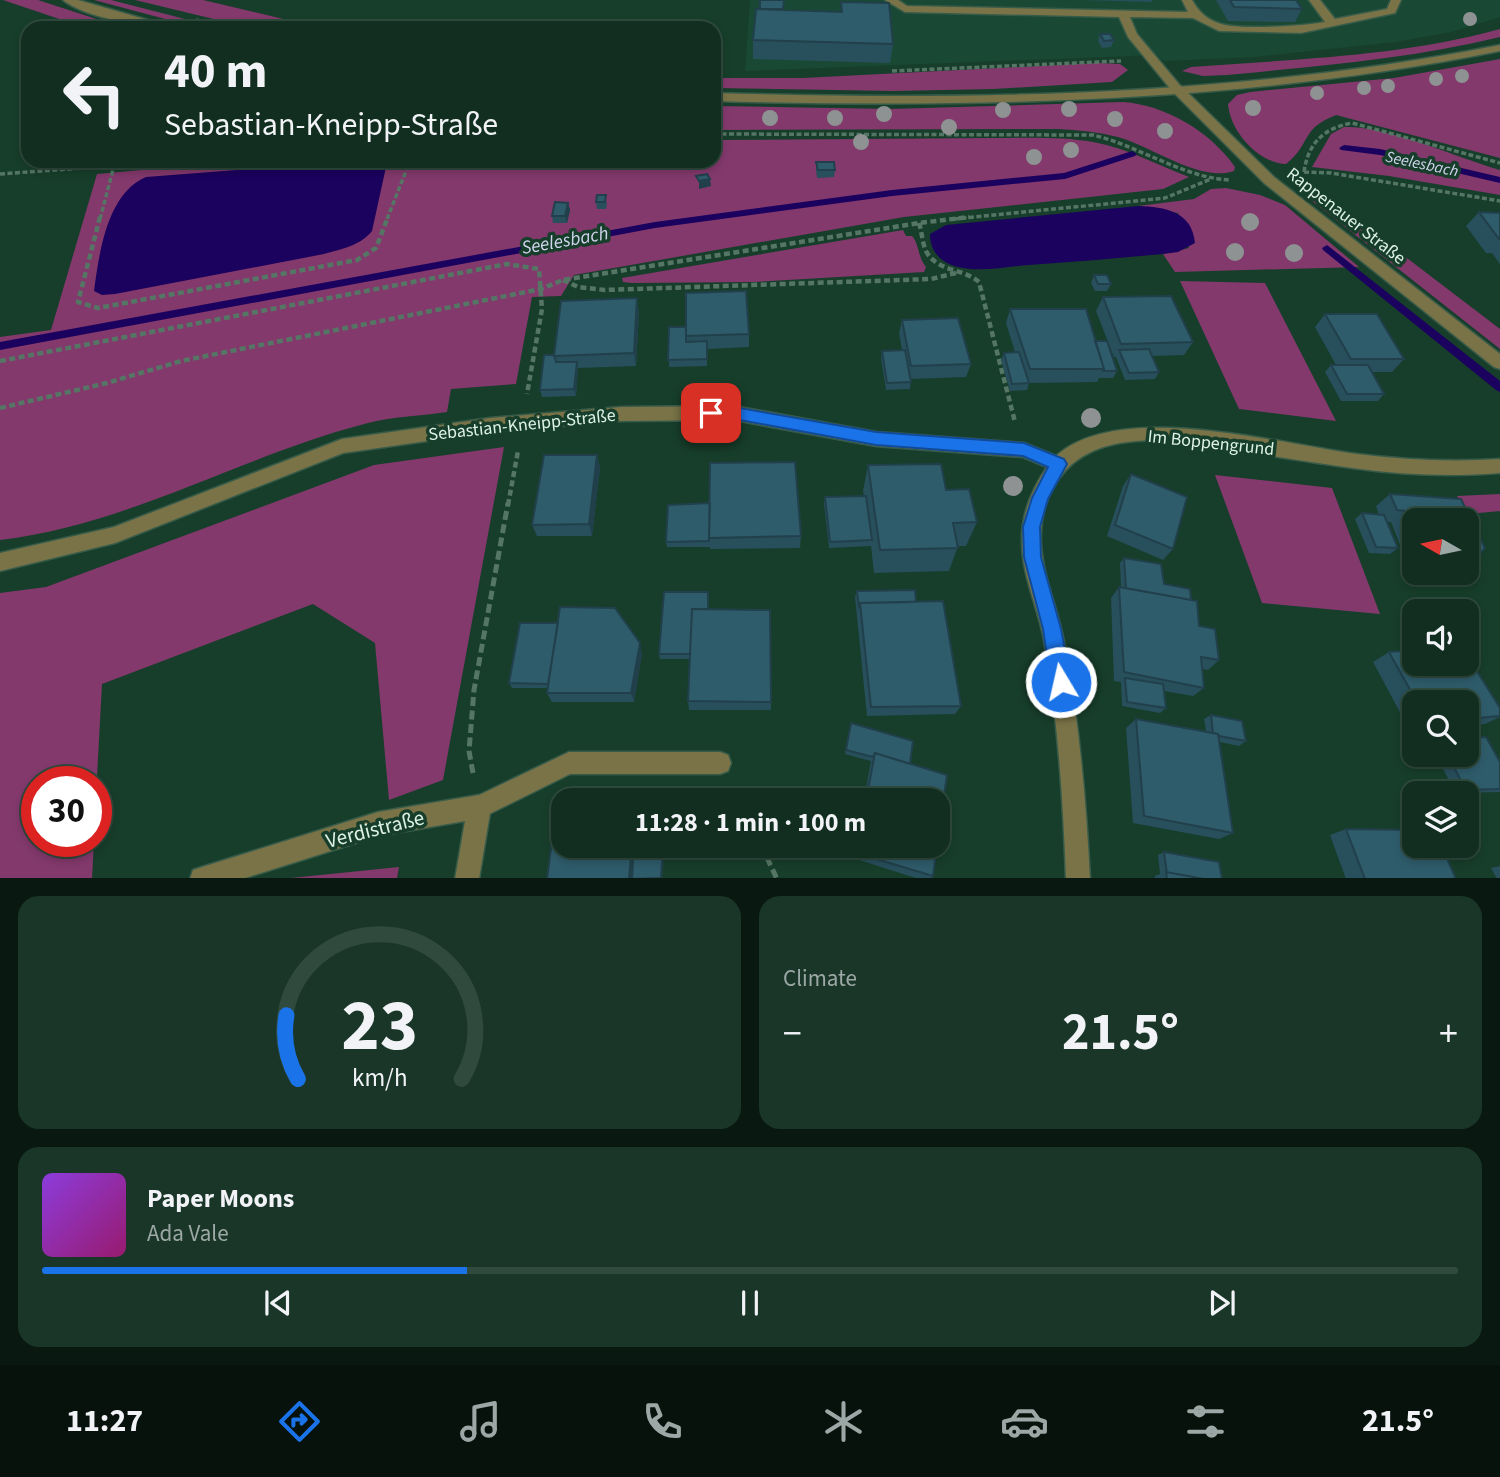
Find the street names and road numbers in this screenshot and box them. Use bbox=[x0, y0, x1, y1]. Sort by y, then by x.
street label: Rappenauer Straße bbox=[1281, 161, 1411, 271]
street label: Sebastian-Kneipp-Straße bbox=[427, 403, 617, 447]
street label: Im Boppengrund bbox=[1146, 424, 1276, 462]
street label: Verdistraße bbox=[323, 802, 427, 856]

